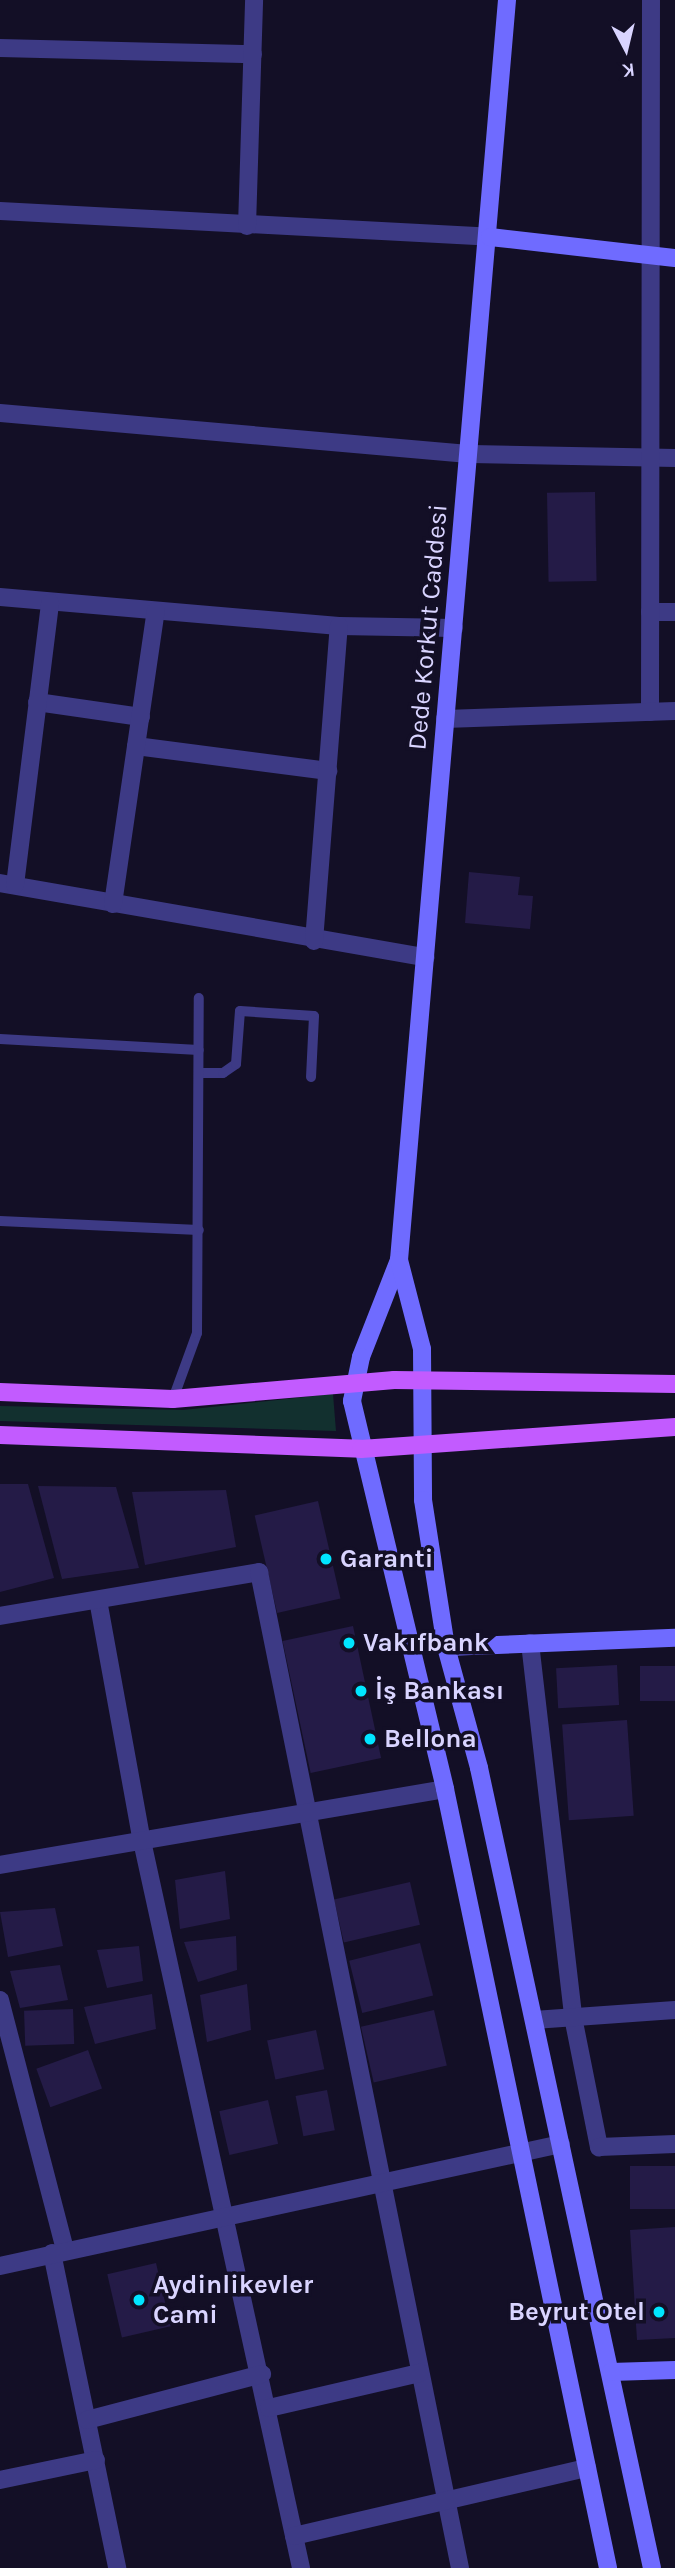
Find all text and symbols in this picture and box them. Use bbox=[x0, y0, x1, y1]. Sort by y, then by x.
north arrow bbox=[591, 14, 661, 84]
text: K bbox=[621, 58, 636, 82]
street label: Dede Korkut Caddesi bbox=[402, 503, 454, 751]
place label: Garanti bbox=[340, 1543, 433, 1575]
marker: Garanti bbox=[318, 1551, 334, 1567]
place label: Vakıfbank bbox=[363, 1627, 489, 1659]
marker: Vakıfbank bbox=[341, 1635, 357, 1651]
place label: İş Bankası bbox=[375, 1675, 504, 1707]
marker: İş Bankası bbox=[353, 1683, 369, 1699]
place label: Bellona bbox=[384, 1723, 477, 1755]
marker: Bellona bbox=[362, 1731, 378, 1747]
place label: Aydinlikevler Cami bbox=[153, 2269, 313, 2330]
marker: Aydinlikevler Cami bbox=[131, 2292, 147, 2308]
place label: Beyrut Otel bbox=[508, 2296, 645, 2328]
marker: Beyrut Otel bbox=[651, 2304, 667, 2320]

